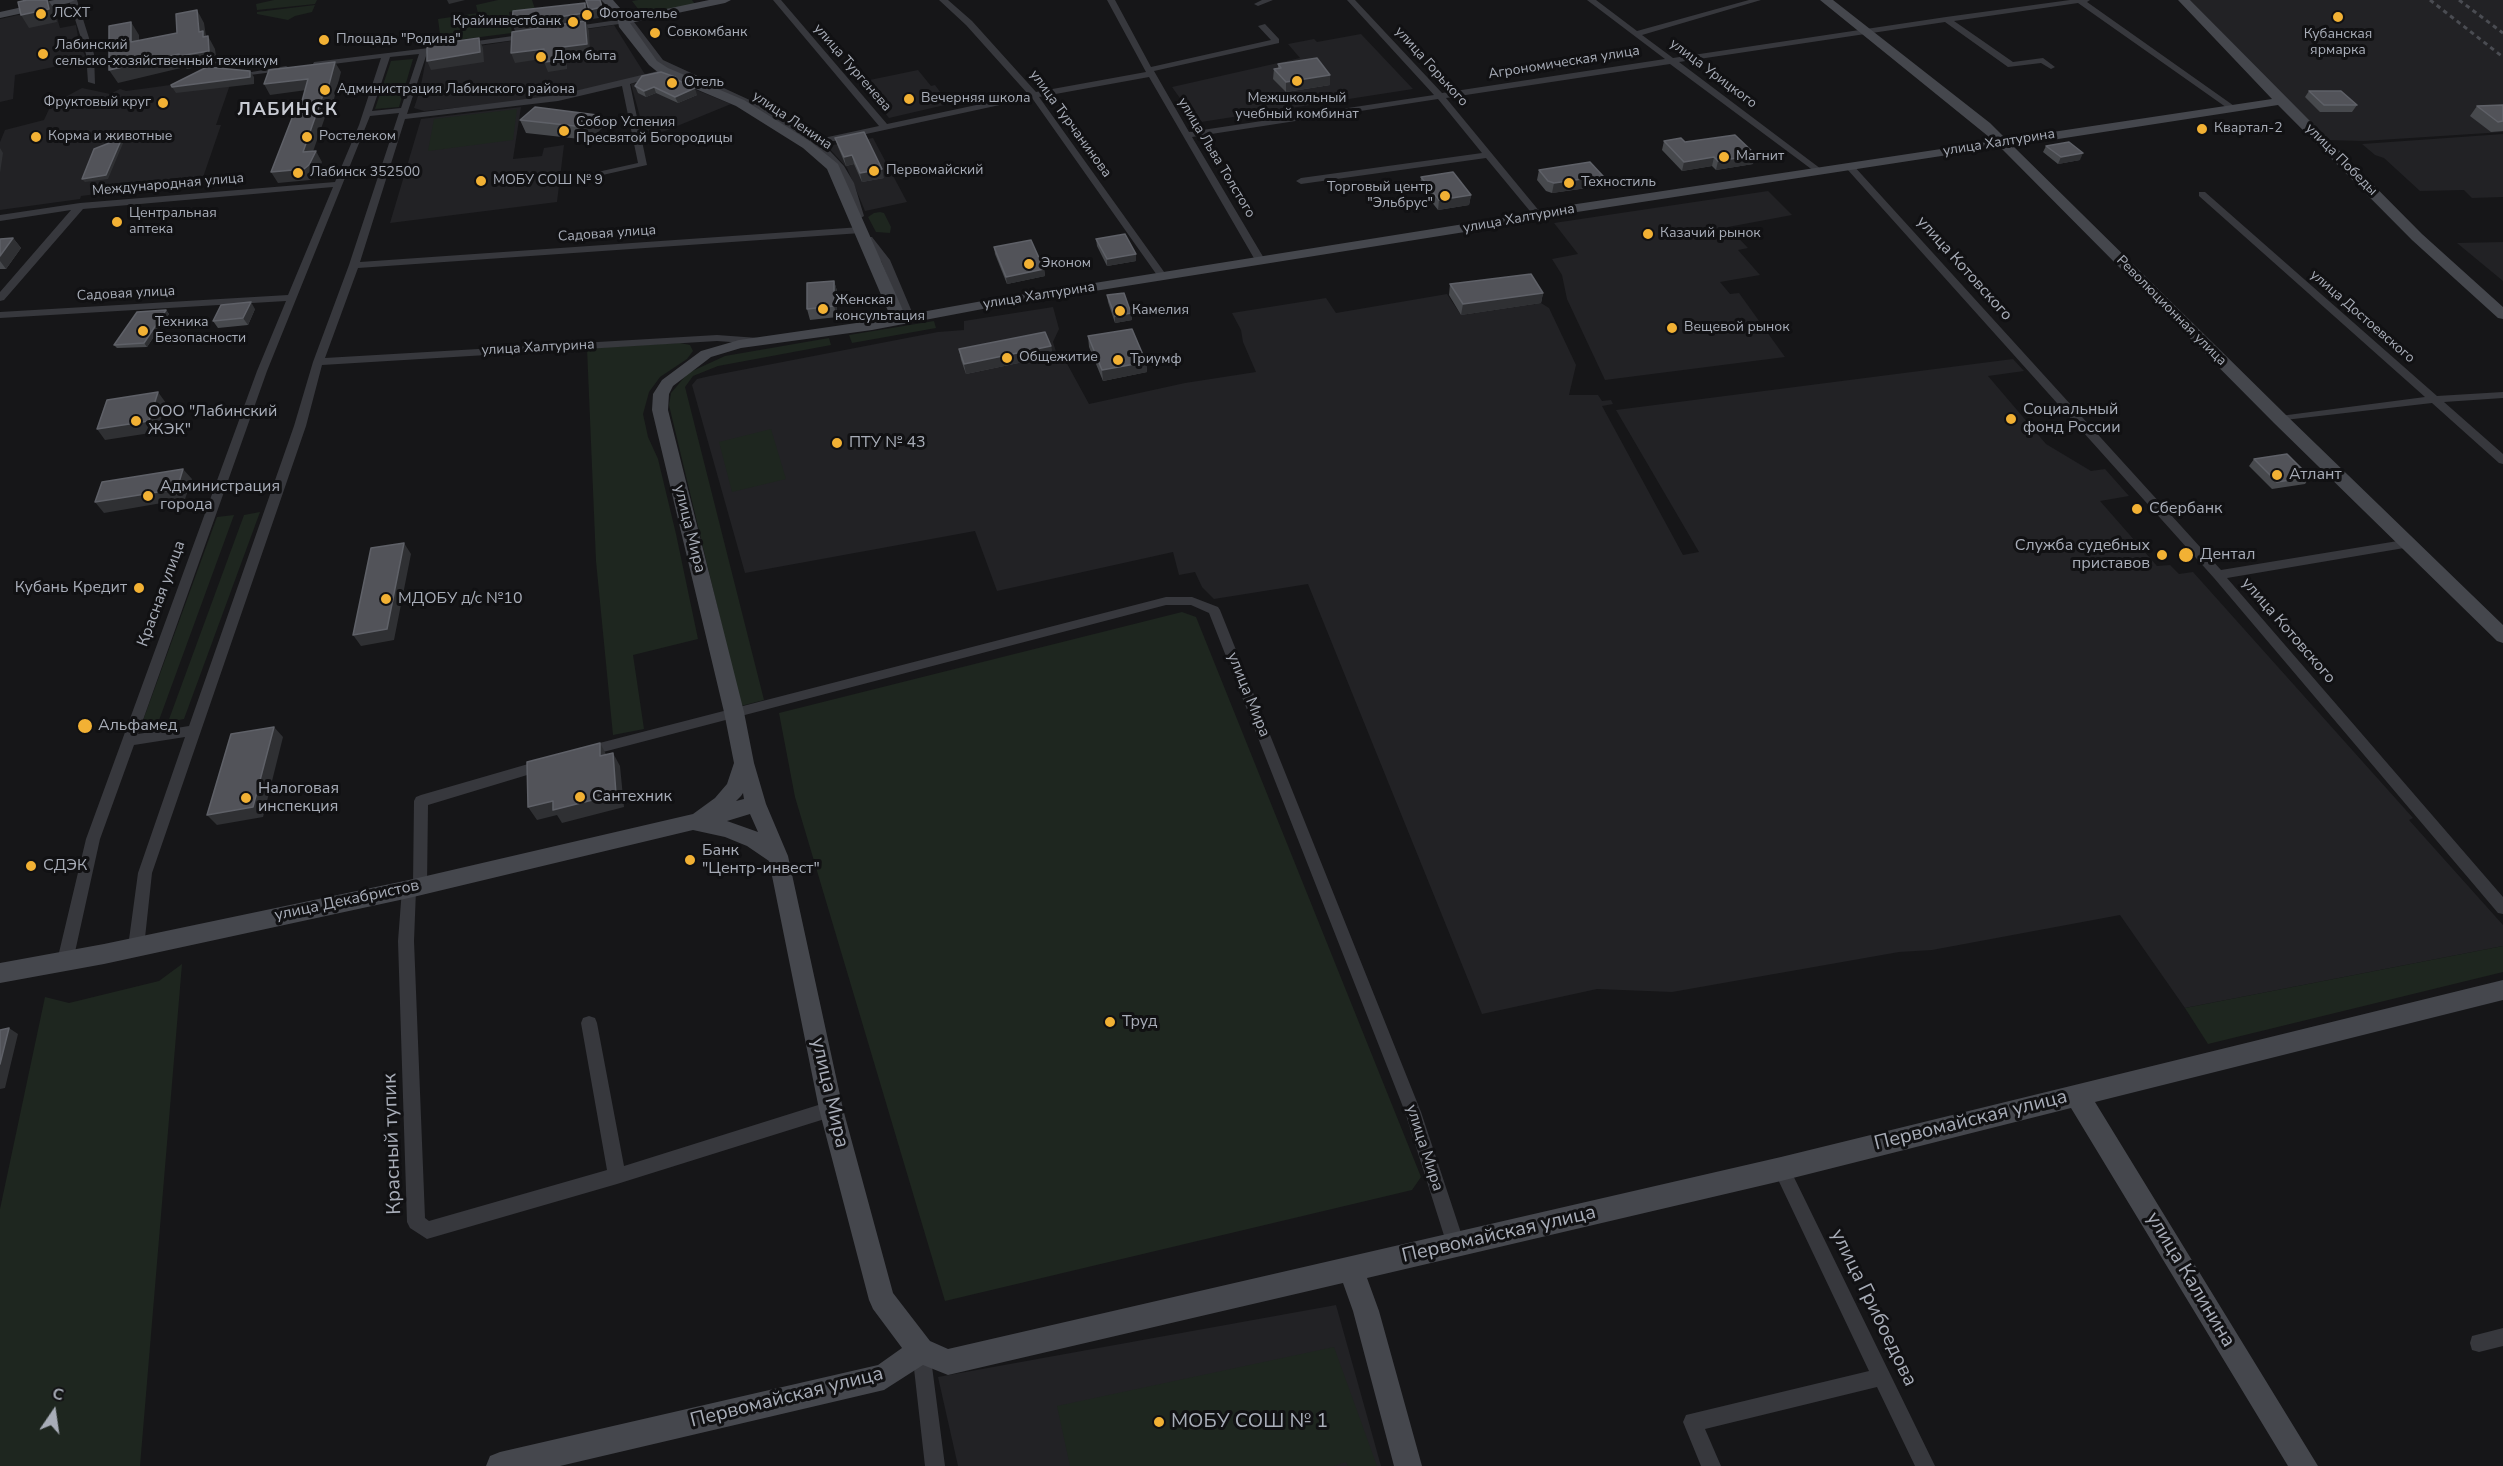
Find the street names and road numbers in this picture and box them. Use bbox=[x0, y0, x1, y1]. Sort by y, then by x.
street label: улица Тургенева bbox=[809, 21, 895, 115]
street label: улица Горького bbox=[1391, 24, 1471, 110]
street label: улица Урицкого bbox=[1666, 36, 1760, 112]
street label: Агрономическая улица bbox=[1487, 43, 1641, 83]
street label: улица Турчанинова bbox=[1025, 67, 1115, 181]
street label: улица Ленина bbox=[749, 88, 835, 154]
street label: улица Льва Толстого bbox=[1173, 95, 1259, 221]
street label: улица Победы bbox=[2301, 120, 2381, 200]
street label: улица Халтурина bbox=[1942, 126, 2056, 160]
street label: Международная улица bbox=[91, 170, 245, 200]
street label: улица Халтурина bbox=[1462, 201, 1576, 237]
street label: улица Котовского bbox=[1912, 213, 2016, 325]
street label: Садовая улица bbox=[557, 222, 657, 246]
street label: Революционная улица bbox=[2112, 252, 2230, 370]
street label: улица Достоевского bbox=[2306, 267, 2418, 367]
street label: улица Халтурина bbox=[982, 279, 1096, 313]
street label: Садовая улица bbox=[76, 283, 176, 305]
street label: улица Халтурина bbox=[481, 337, 595, 359]
street label: улица Мира bbox=[669, 483, 709, 575]
street label: Красная улица bbox=[134, 538, 190, 650]
street label: улица Котовского bbox=[2237, 574, 2339, 688]
street label: улица Мира bbox=[1222, 650, 1274, 740]
street label: улица Декабристов bbox=[273, 876, 421, 926]
street label: улица Мира bbox=[805, 1036, 853, 1150]
street label: Красный тупик bbox=[379, 1073, 407, 1215]
street label: Первомайская улица bbox=[1872, 1085, 2070, 1157]
street label: улица Мира bbox=[1401, 1102, 1447, 1194]
street label: Первомайская улица bbox=[1400, 1201, 1598, 1269]
street label: улица Калинина bbox=[2140, 1208, 2240, 1352]
street label: улица Грибоедова bbox=[1825, 1225, 1921, 1391]
street label: Первомайская улица bbox=[688, 1362, 886, 1434]

